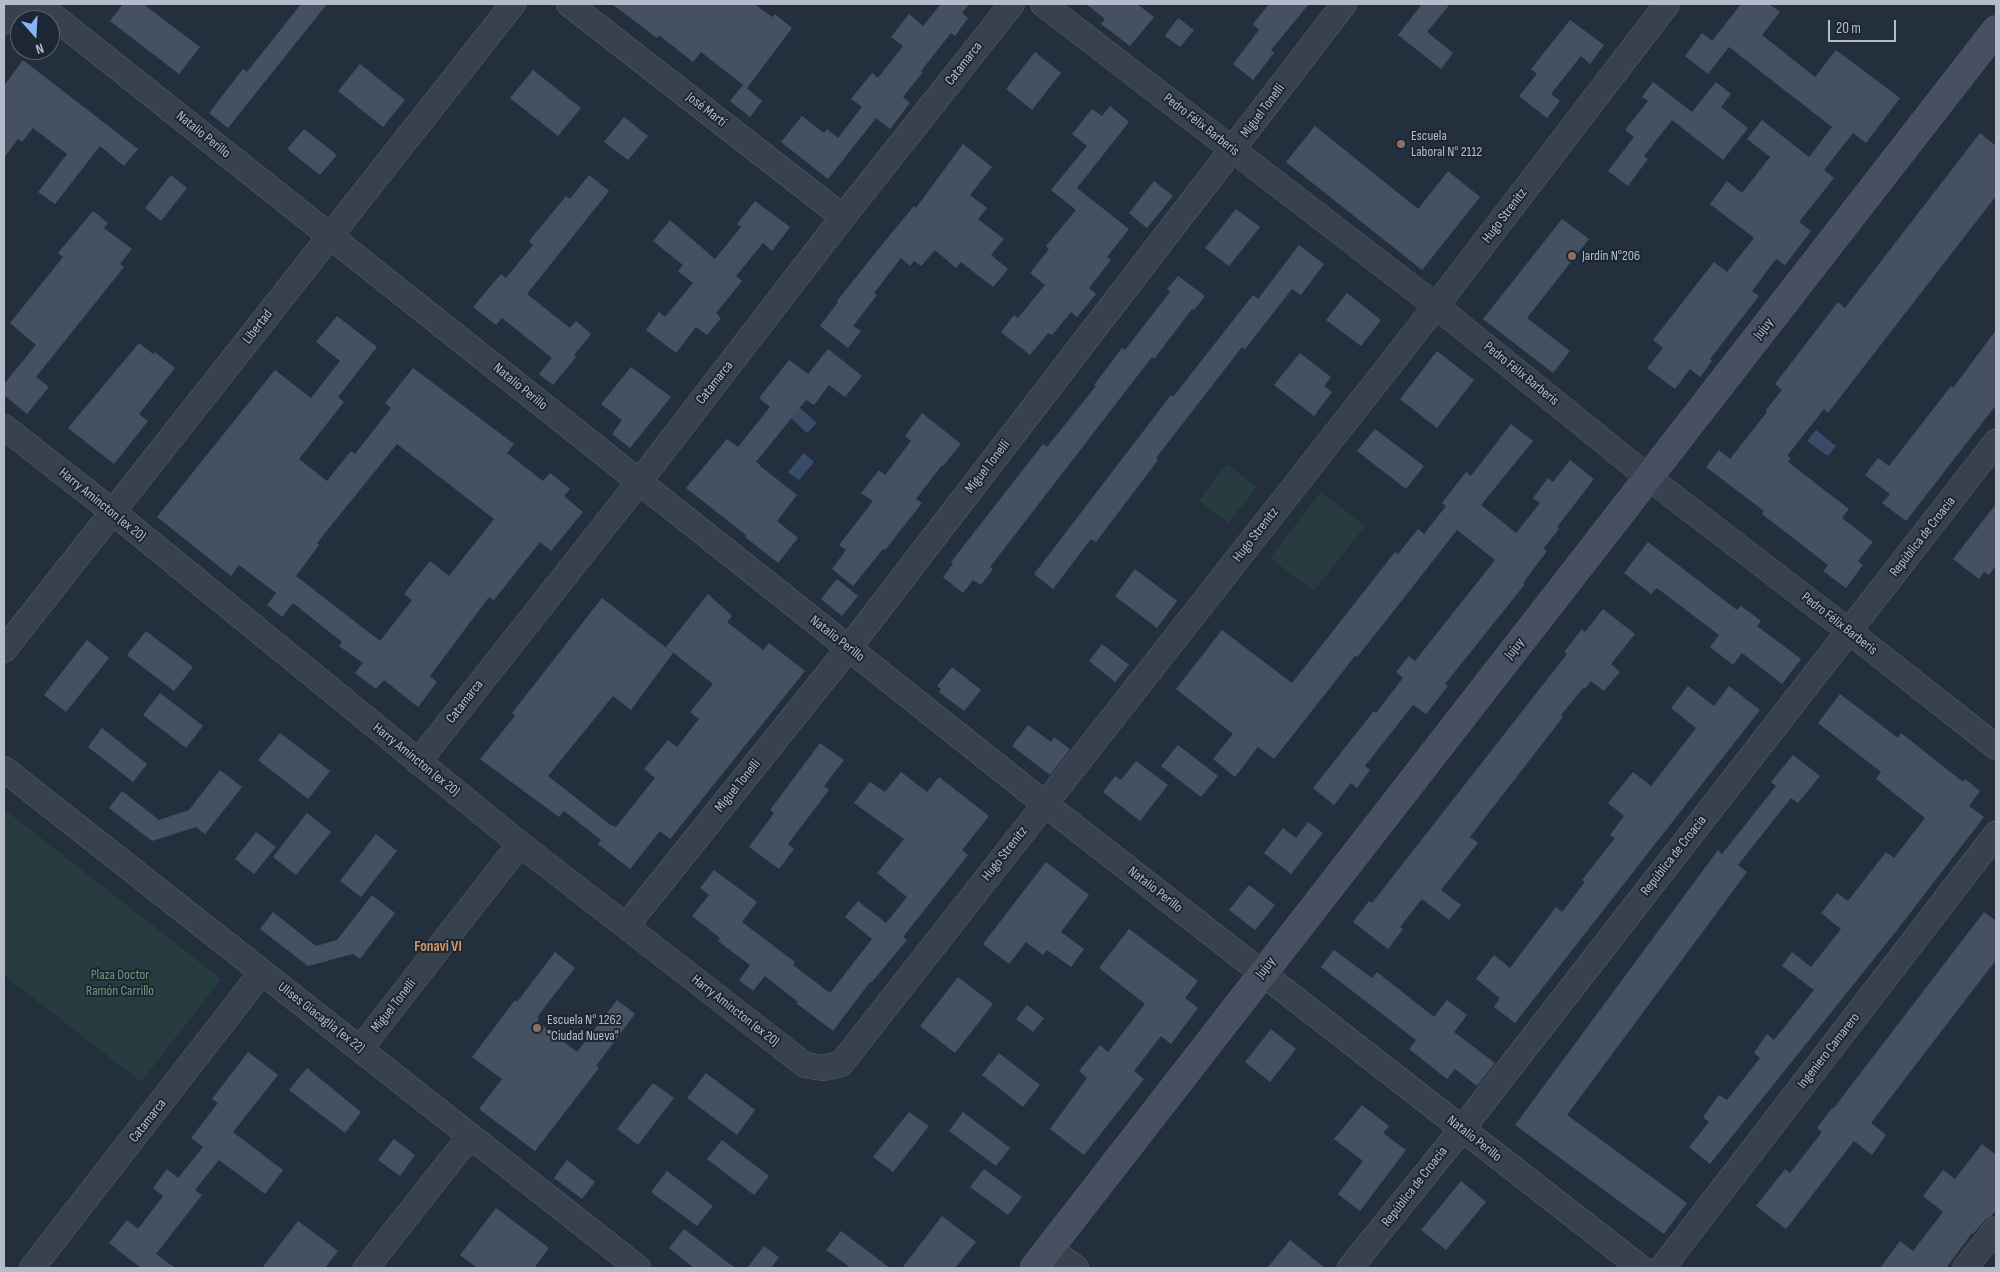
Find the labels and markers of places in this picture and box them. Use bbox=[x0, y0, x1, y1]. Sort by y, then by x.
place label: Escuela Laboral N° 2112 bbox=[1411, 128, 1482, 160]
marker: Escuela Laboral N° 2112 bbox=[1395, 138, 1407, 150]
place label: Jardín N°206 bbox=[1582, 248, 1640, 264]
marker: Jardín N°206 bbox=[1566, 250, 1578, 262]
place label: Escuela N° 1262 "Ciudad Nueva" bbox=[547, 1012, 621, 1044]
marker: Escuela N° 1262 "Ciudad Nueva" bbox=[531, 1022, 543, 1034]

